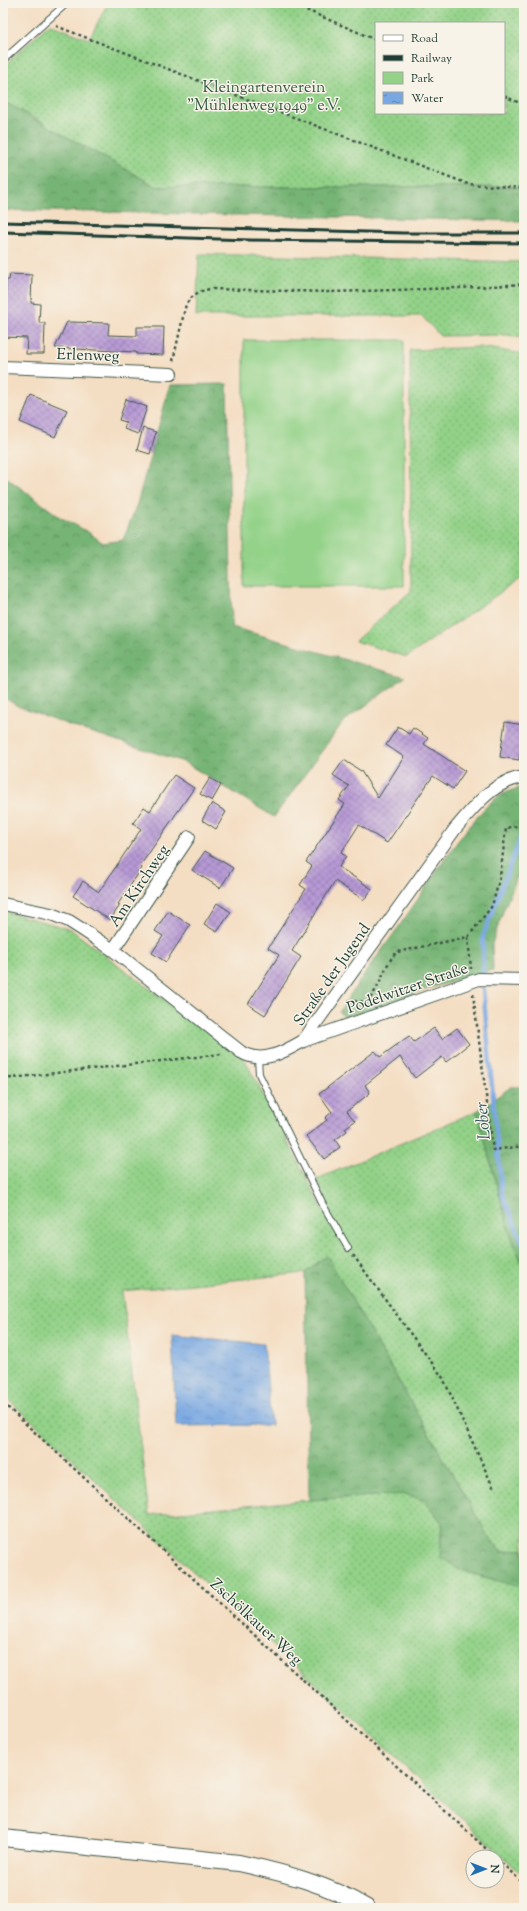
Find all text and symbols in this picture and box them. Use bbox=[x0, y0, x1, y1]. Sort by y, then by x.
legend bbox=[375, 22, 505, 114]
text: Road bbox=[411, 30, 438, 48]
text: Railway bbox=[411, 50, 452, 68]
text: Park bbox=[411, 70, 434, 88]
park label: Kleingartenverein "Mühlenweg 1949" e.V. bbox=[187, 77, 341, 118]
text: Water bbox=[411, 90, 444, 108]
street label: Erlenweg bbox=[56, 344, 120, 369]
street label: Am Kirchweg bbox=[104, 841, 176, 932]
street label: Straße der Jugend bbox=[289, 919, 377, 1032]
street label: Podelwitzer Straße bbox=[344, 958, 471, 1021]
water label: Lober bbox=[470, 1101, 498, 1141]
street label: Zschölkauer Weg bbox=[204, 1574, 307, 1672]
north arrow bbox=[465, 1849, 505, 1889]
text: N bbox=[486, 1864, 502, 1874]

